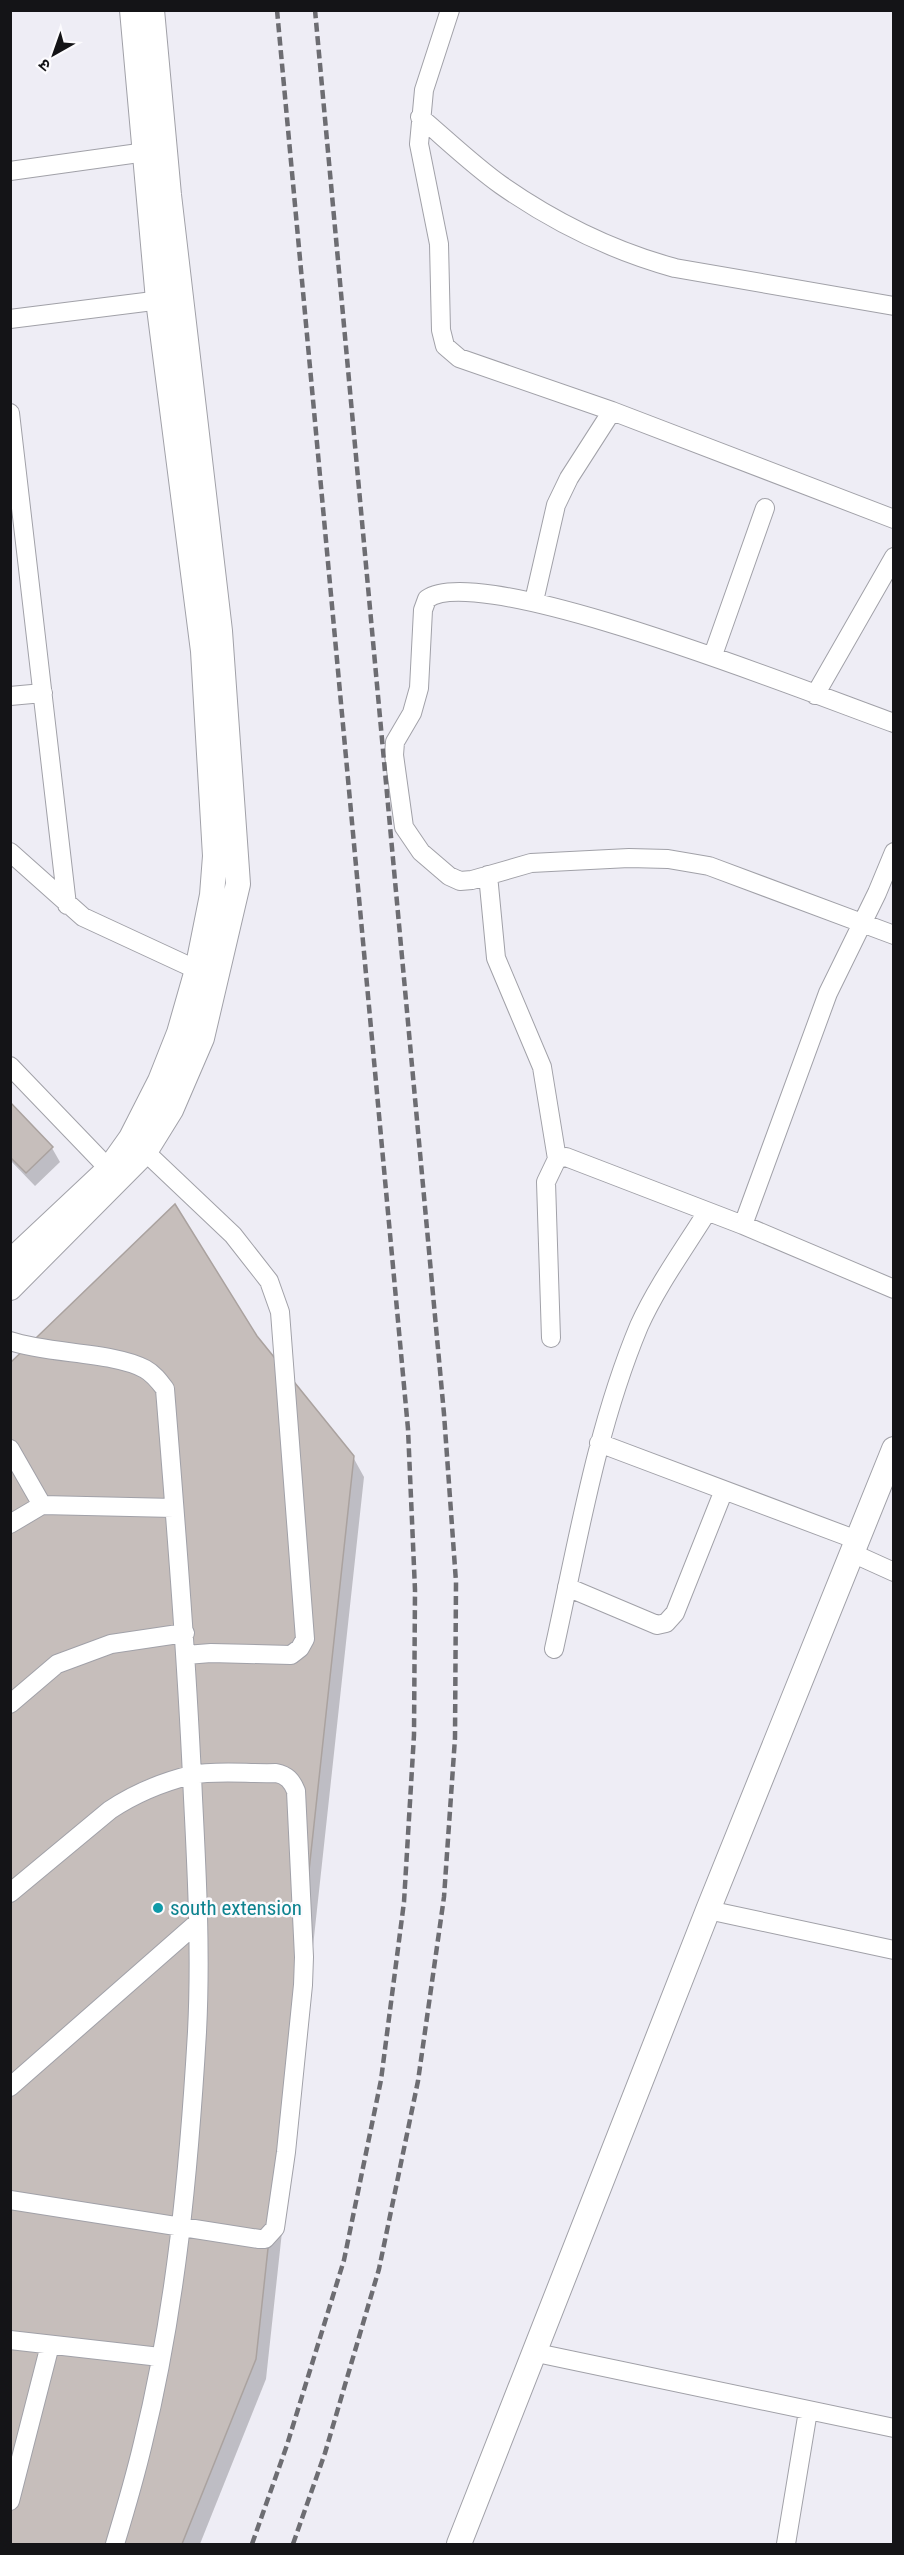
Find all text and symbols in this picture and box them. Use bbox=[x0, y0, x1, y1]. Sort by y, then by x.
north arrow bbox=[24, 24, 84, 84]
text: उ bbox=[35, 54, 54, 75]
place label: south extension bbox=[170, 1896, 302, 1920]
marker: south extension bbox=[151, 1901, 165, 1915]

